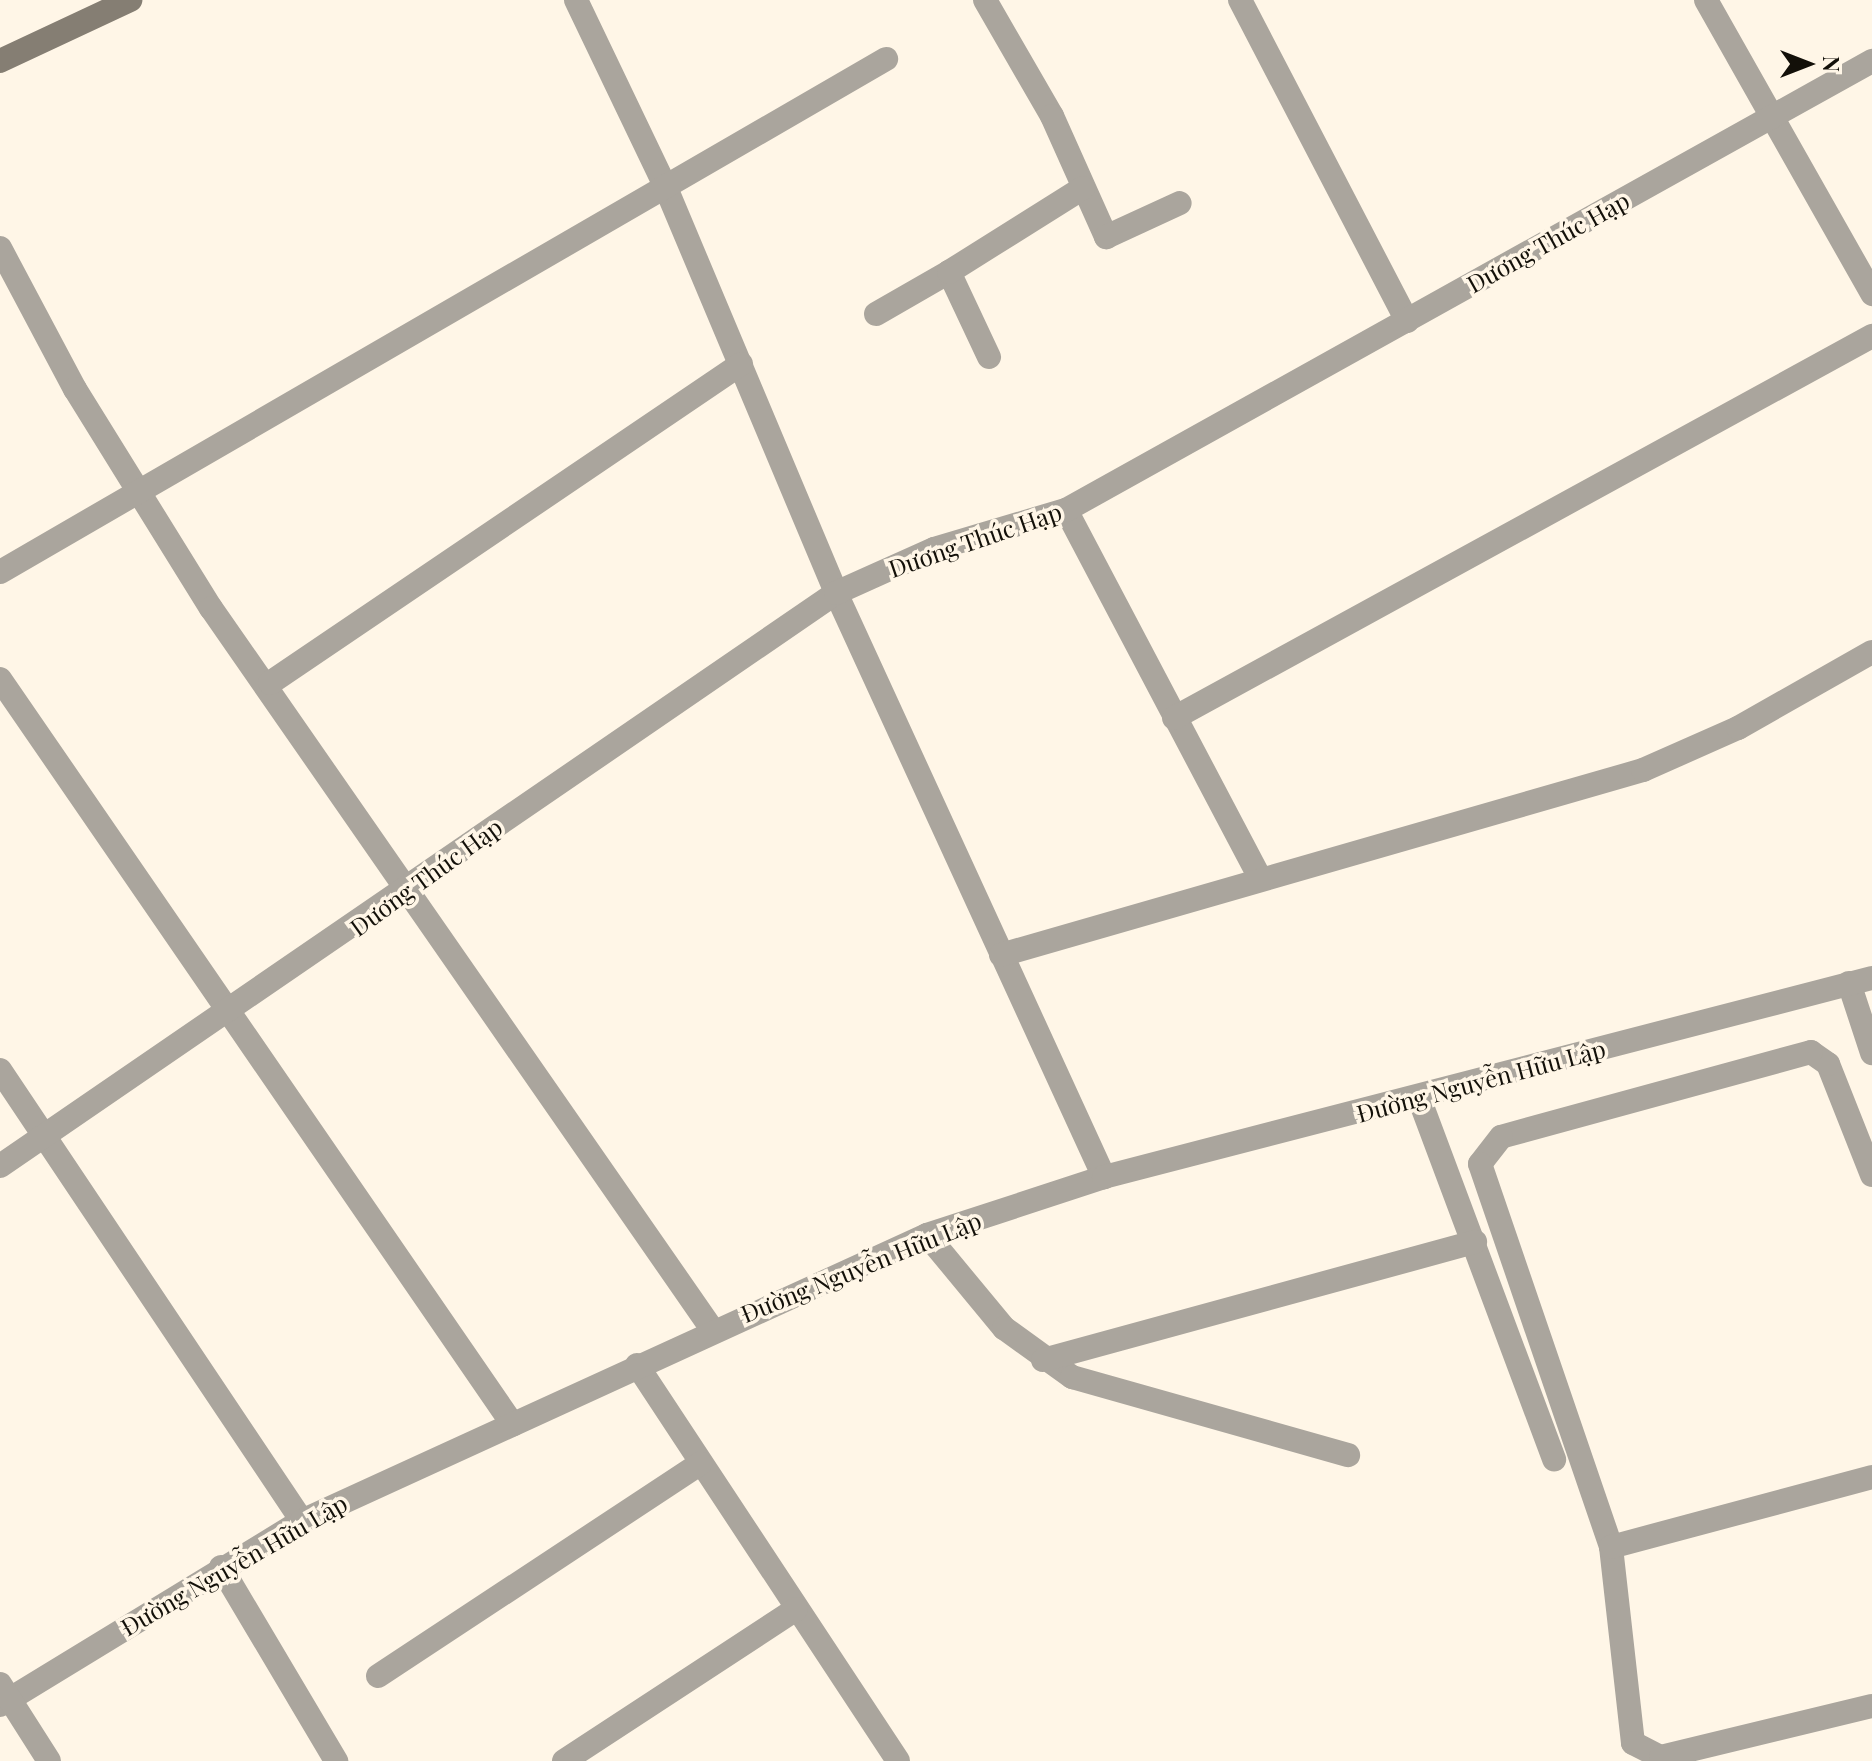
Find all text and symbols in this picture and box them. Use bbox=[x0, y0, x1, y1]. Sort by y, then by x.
north arrow bbox=[1768, 24, 1848, 104]
text: N bbox=[1817, 56, 1847, 72]
street label: Dương Thúc Hạp bbox=[1462, 185, 1634, 299]
street label: Dương Thúc Hạp bbox=[884, 497, 1066, 583]
street label: Dương Thúc Hạp bbox=[344, 812, 508, 942]
street label: Đường Nguyễn Hữu Lập bbox=[1353, 1034, 1609, 1128]
street label: Đường Nguyễn Hữu Lập bbox=[737, 1206, 985, 1328]
street label: Đường Nguyễn Hữu Lập bbox=[116, 1488, 352, 1642]

